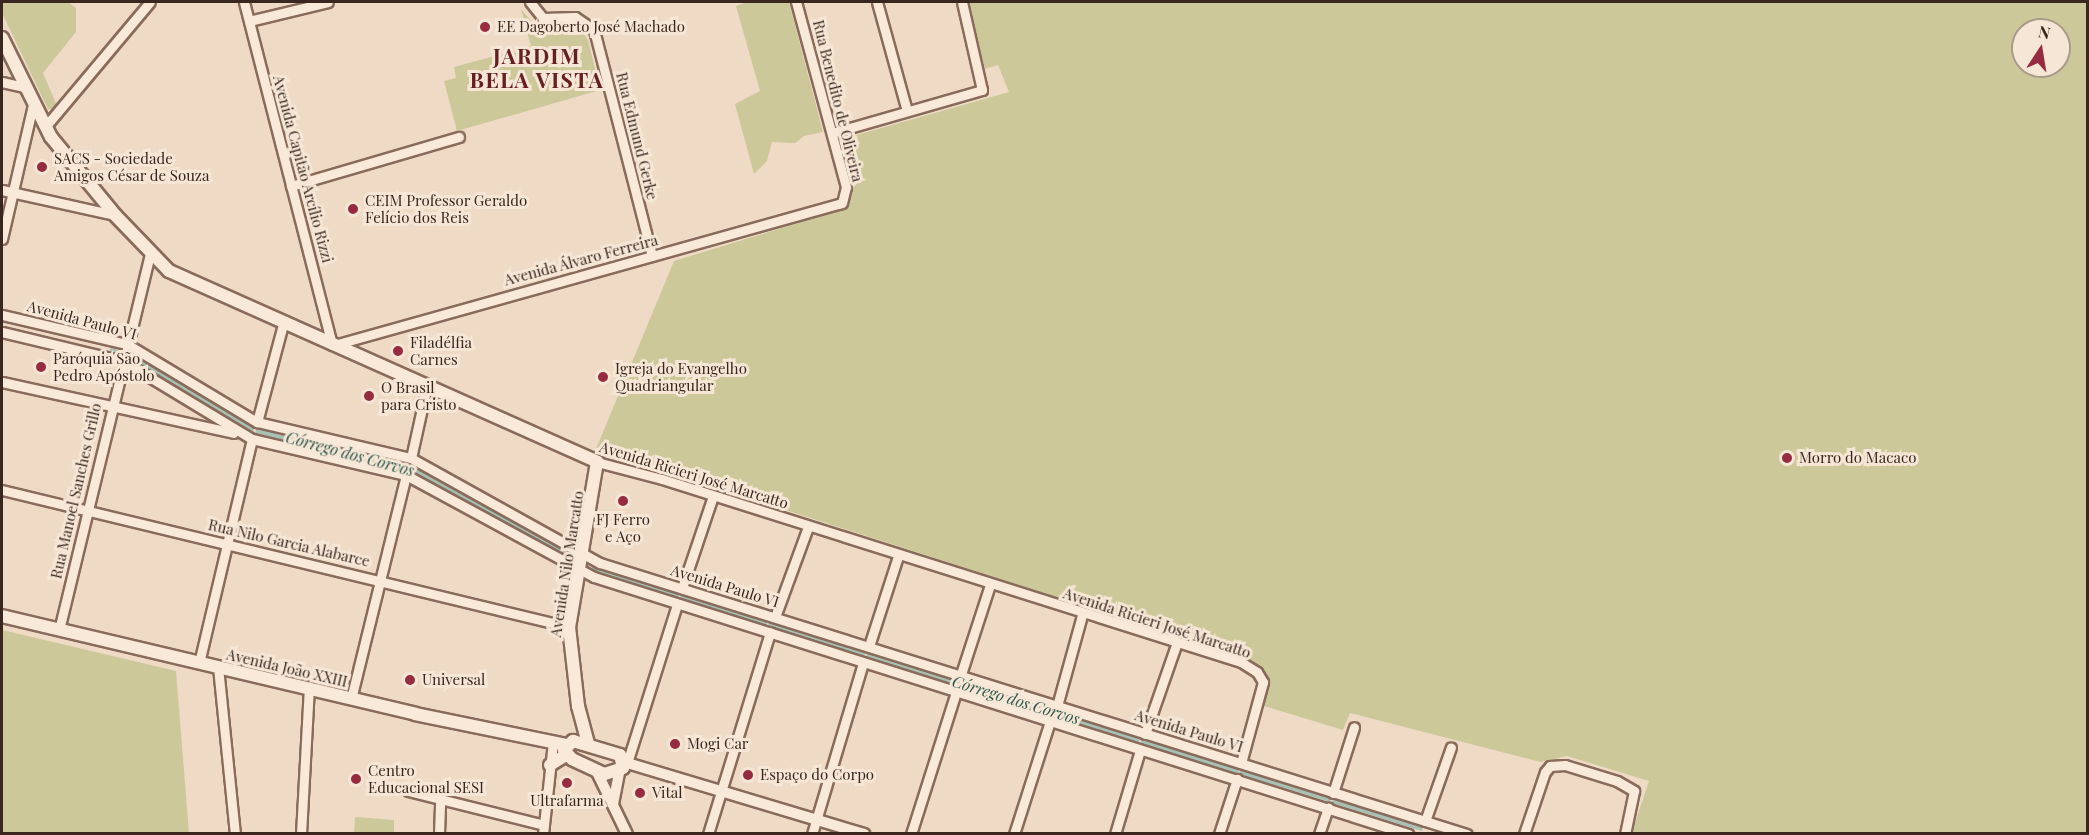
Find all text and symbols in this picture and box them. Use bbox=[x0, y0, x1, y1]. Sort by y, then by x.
place label: EE Dagoberto José Machado bbox=[497, 18, 685, 36]
street label: Rua Benedito de Oliveira bbox=[809, 18, 867, 184]
north arrow bbox=[2011, 18, 2071, 78]
marker: EE Dagoberto José Machado bbox=[478, 20, 492, 34]
text: N bbox=[2037, 20, 2052, 43]
district label: JARDIM BELA VISTA bbox=[469, 42, 605, 92]
street label: Rua Edmund Gerke bbox=[612, 70, 662, 202]
street label: Avenida Capitão Arcílio Rizzi bbox=[269, 73, 337, 265]
place label: SACS - Sociedade Amigos César de Souza bbox=[54, 149, 210, 184]
marker: SACS - Sociedade Amigos César de Souza bbox=[35, 160, 49, 174]
place label: CEIM Professor Geraldo Felício dos Reis bbox=[365, 191, 527, 226]
marker: CEIM Professor Geraldo Felício dos Reis bbox=[346, 202, 360, 216]
street label: Avenida Álvaro Ferreira bbox=[502, 231, 660, 289]
street label: Avenida Paulo VI bbox=[25, 297, 139, 343]
place label: Filadélfia Carnes bbox=[410, 333, 472, 368]
marker: Filadélfia Carnes bbox=[391, 344, 405, 358]
place label: Paróquia São Pedro Apóstolo bbox=[53, 349, 155, 384]
place label: Igreja do Evangelho Quadriangular bbox=[615, 359, 747, 394]
marker: Paróquia São Pedro Apóstolo bbox=[34, 360, 48, 374]
marker: Igreja do Evangelho Quadriangular bbox=[596, 370, 610, 384]
place label: O Brasil para Cristo bbox=[381, 378, 457, 413]
marker: O Brasil para Cristo bbox=[362, 389, 376, 403]
street label: Rua Manoel Sanches Grillo bbox=[47, 401, 105, 581]
water label: Córrego dos Corvos bbox=[284, 428, 416, 480]
street label: Avenida Ricieri José Marcatto bbox=[597, 438, 791, 512]
place label: Morro do Macaco bbox=[1799, 449, 1916, 467]
marker: Morro do Macaco bbox=[1780, 451, 1794, 465]
street label: Avenida Nilo Marcatto bbox=[547, 489, 587, 639]
marker: FJ Ferro e Aço bbox=[616, 494, 630, 508]
place label: FJ Ferro e Aço bbox=[596, 510, 650, 545]
street label: Rua Nilo Garcia Alabarce bbox=[206, 516, 372, 570]
street label: Avenida Paulo VI bbox=[668, 561, 782, 611]
street label: Avenida Ricieri José Marcatto bbox=[1061, 584, 1253, 662]
street label: Avenida João XXIII bbox=[225, 645, 349, 691]
place label: Universal bbox=[422, 671, 485, 689]
water label: Córrego dos Corvos bbox=[950, 672, 1082, 728]
marker: Universal bbox=[403, 673, 417, 687]
street label: Avenida Paulo VI bbox=[1132, 706, 1246, 756]
place label: Mogi Car bbox=[687, 735, 749, 753]
marker: Mogi Car bbox=[668, 737, 682, 751]
place label: Centro Educacional SESI bbox=[368, 761, 484, 796]
place label: Espaço do Corpo bbox=[760, 766, 874, 784]
marker: Espaço do Corpo bbox=[741, 768, 755, 782]
marker: Centro Educacional SESI bbox=[349, 772, 363, 786]
marker: Ultrafarma bbox=[560, 776, 574, 790]
place label: Vital bbox=[652, 784, 682, 802]
marker: Vital bbox=[633, 786, 647, 800]
place label: Ultrafarma bbox=[530, 792, 604, 810]

